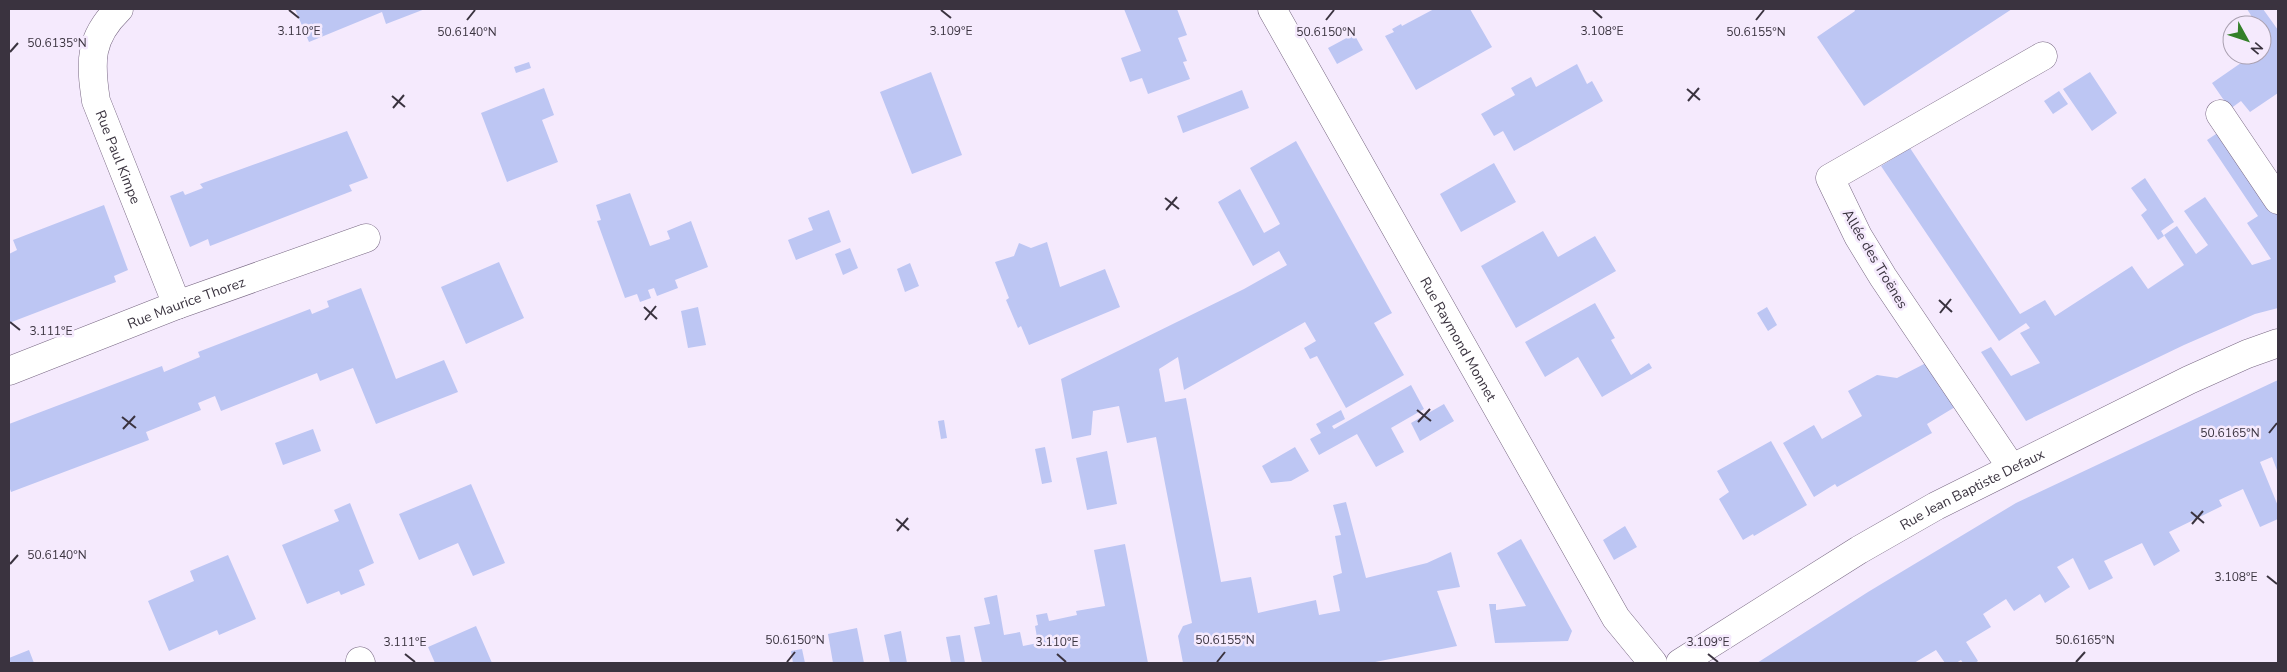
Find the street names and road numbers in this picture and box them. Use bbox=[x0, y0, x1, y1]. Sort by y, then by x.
street label: Rue Paul Kimpe bbox=[91, 107, 145, 207]
street label: Allée des Troënes bbox=[1838, 206, 1912, 312]
street label: Rue Maurice Thorez bbox=[125, 272, 248, 333]
street label: Rue Raymond Monnet bbox=[1416, 273, 1501, 405]
street label: Rue Jean Baptiste Defaux bbox=[1896, 444, 2048, 534]

